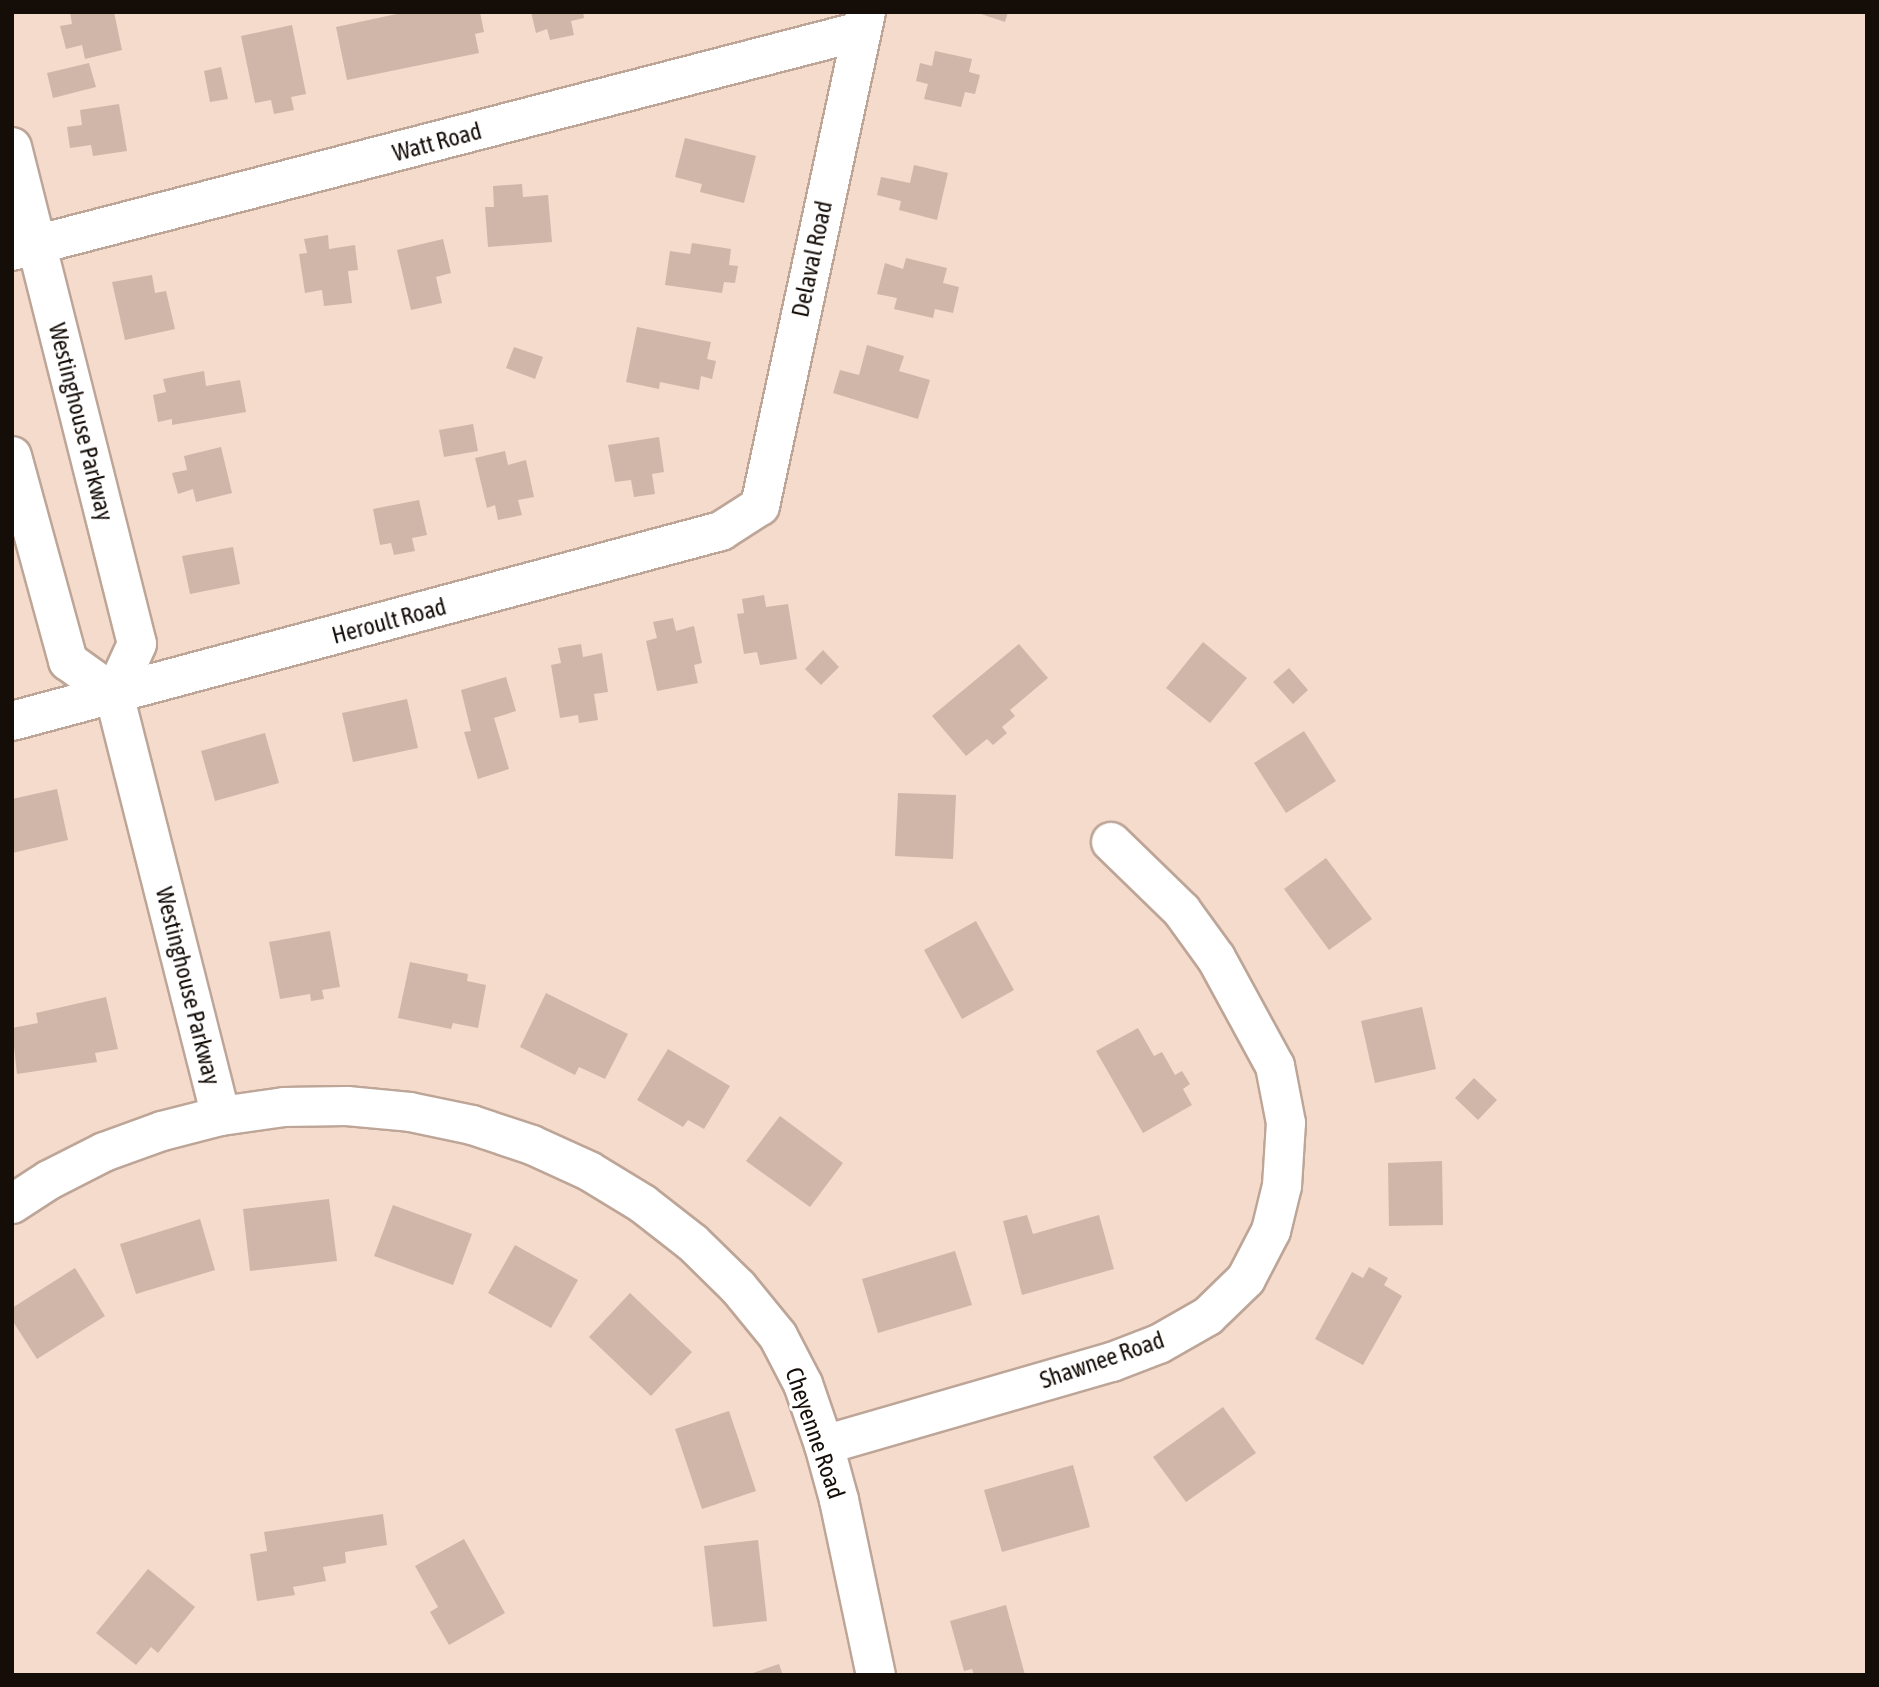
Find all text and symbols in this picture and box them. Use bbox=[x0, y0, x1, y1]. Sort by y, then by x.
street label: Watt Road bbox=[389, 116, 485, 168]
street label: Delaval Road bbox=[786, 198, 838, 320]
street label: Westinghouse Parkway bbox=[42, 320, 120, 524]
street label: Heroult Road bbox=[329, 592, 449, 650]
street label: Westinghouse Parkway bbox=[149, 884, 227, 1088]
street label: Shawnee Road bbox=[1036, 1325, 1168, 1395]
street label: Cheyenne Road bbox=[779, 1364, 851, 1502]

